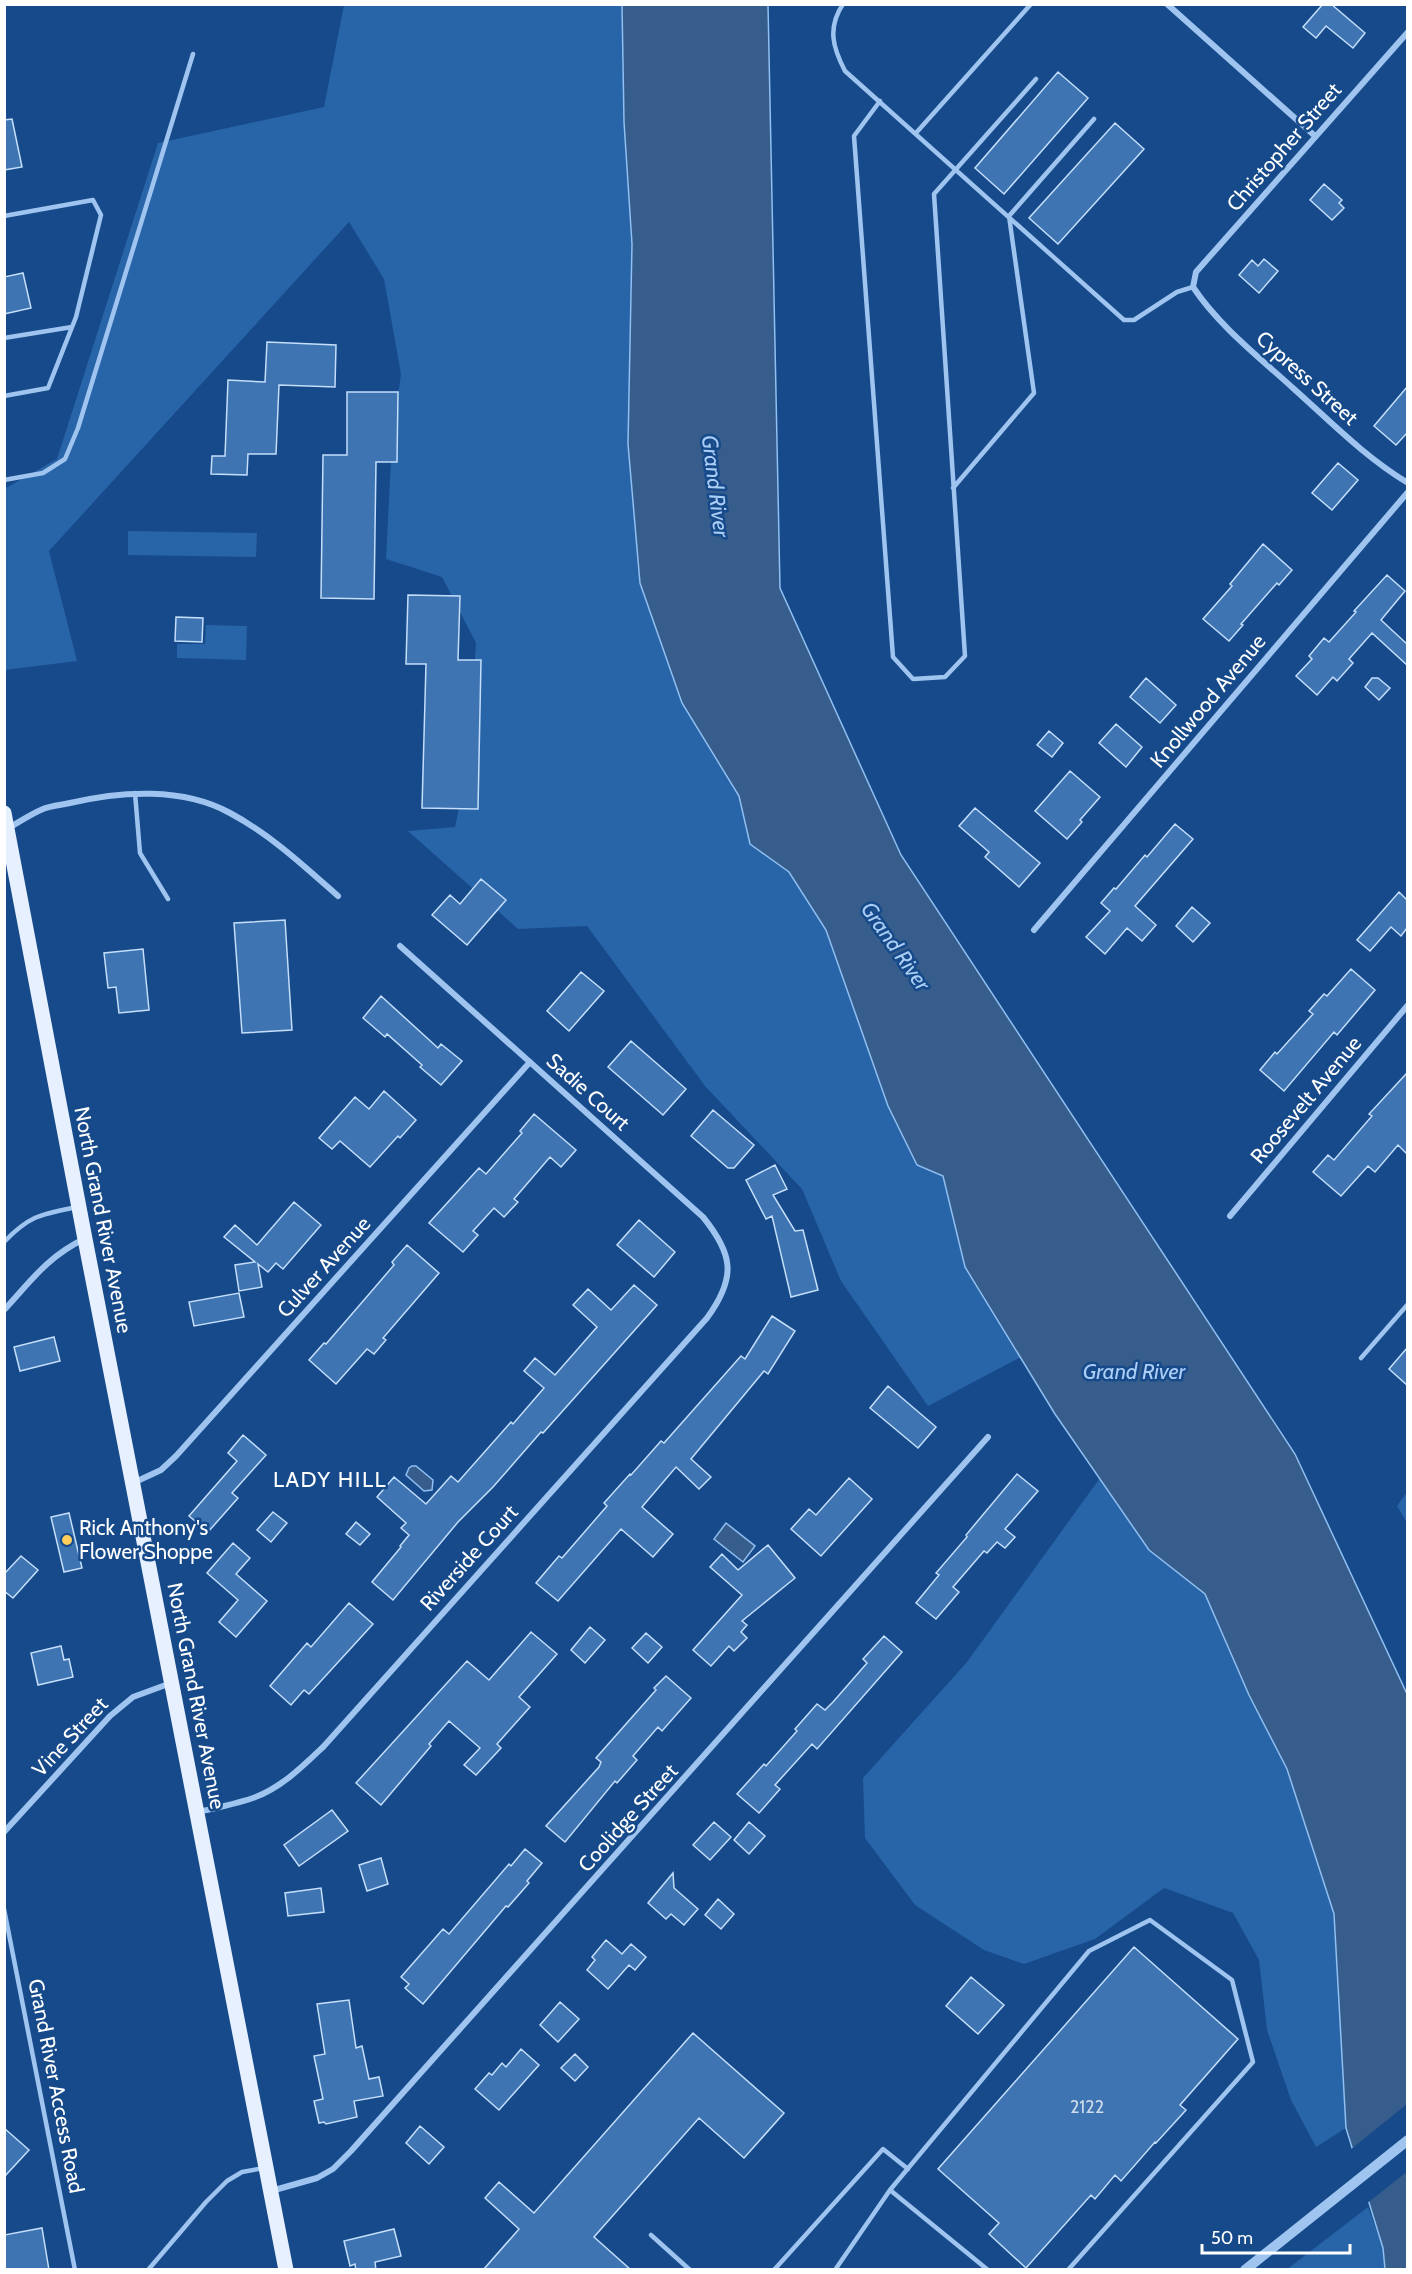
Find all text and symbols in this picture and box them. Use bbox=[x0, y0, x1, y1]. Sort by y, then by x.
street label: Christopher Street bbox=[1221, 77, 1346, 216]
street label: Cypress Street bbox=[1251, 325, 1363, 430]
water label: Grand River bbox=[696, 433, 735, 540]
street label: Knollwood Avenue bbox=[1145, 629, 1271, 772]
water label: Grand River bbox=[855, 896, 937, 997]
street label: Roosevelt Avenue bbox=[1245, 1031, 1366, 1169]
street label: Sadie Court bbox=[542, 1048, 635, 1135]
street label: North Grand River Avenue bbox=[69, 1104, 138, 1336]
street label: Culver Avenue bbox=[272, 1211, 376, 1322]
water label: Grand River bbox=[1083, 1358, 1187, 1385]
district label: LADY HILL bbox=[273, 1466, 387, 1493]
street label: Riverside Court bbox=[415, 1500, 523, 1616]
place label: Rick Anthony's Flower Shoppe bbox=[79, 1515, 213, 1564]
marker: Rick Anthony's Flower Shoppe bbox=[60, 1533, 74, 1547]
street label: North Grand River Avenue bbox=[162, 1580, 231, 1812]
street label: Vine Street bbox=[27, 1692, 113, 1782]
street label: Coolidge Street bbox=[573, 1759, 683, 1877]
street label: Grand River Access Road bbox=[23, 1977, 90, 2195]
house number: 2122 bbox=[1070, 2096, 1104, 2118]
scale bar bbox=[1202, 2217, 1350, 2255]
text: 50 m bbox=[1211, 2227, 1253, 2249]

